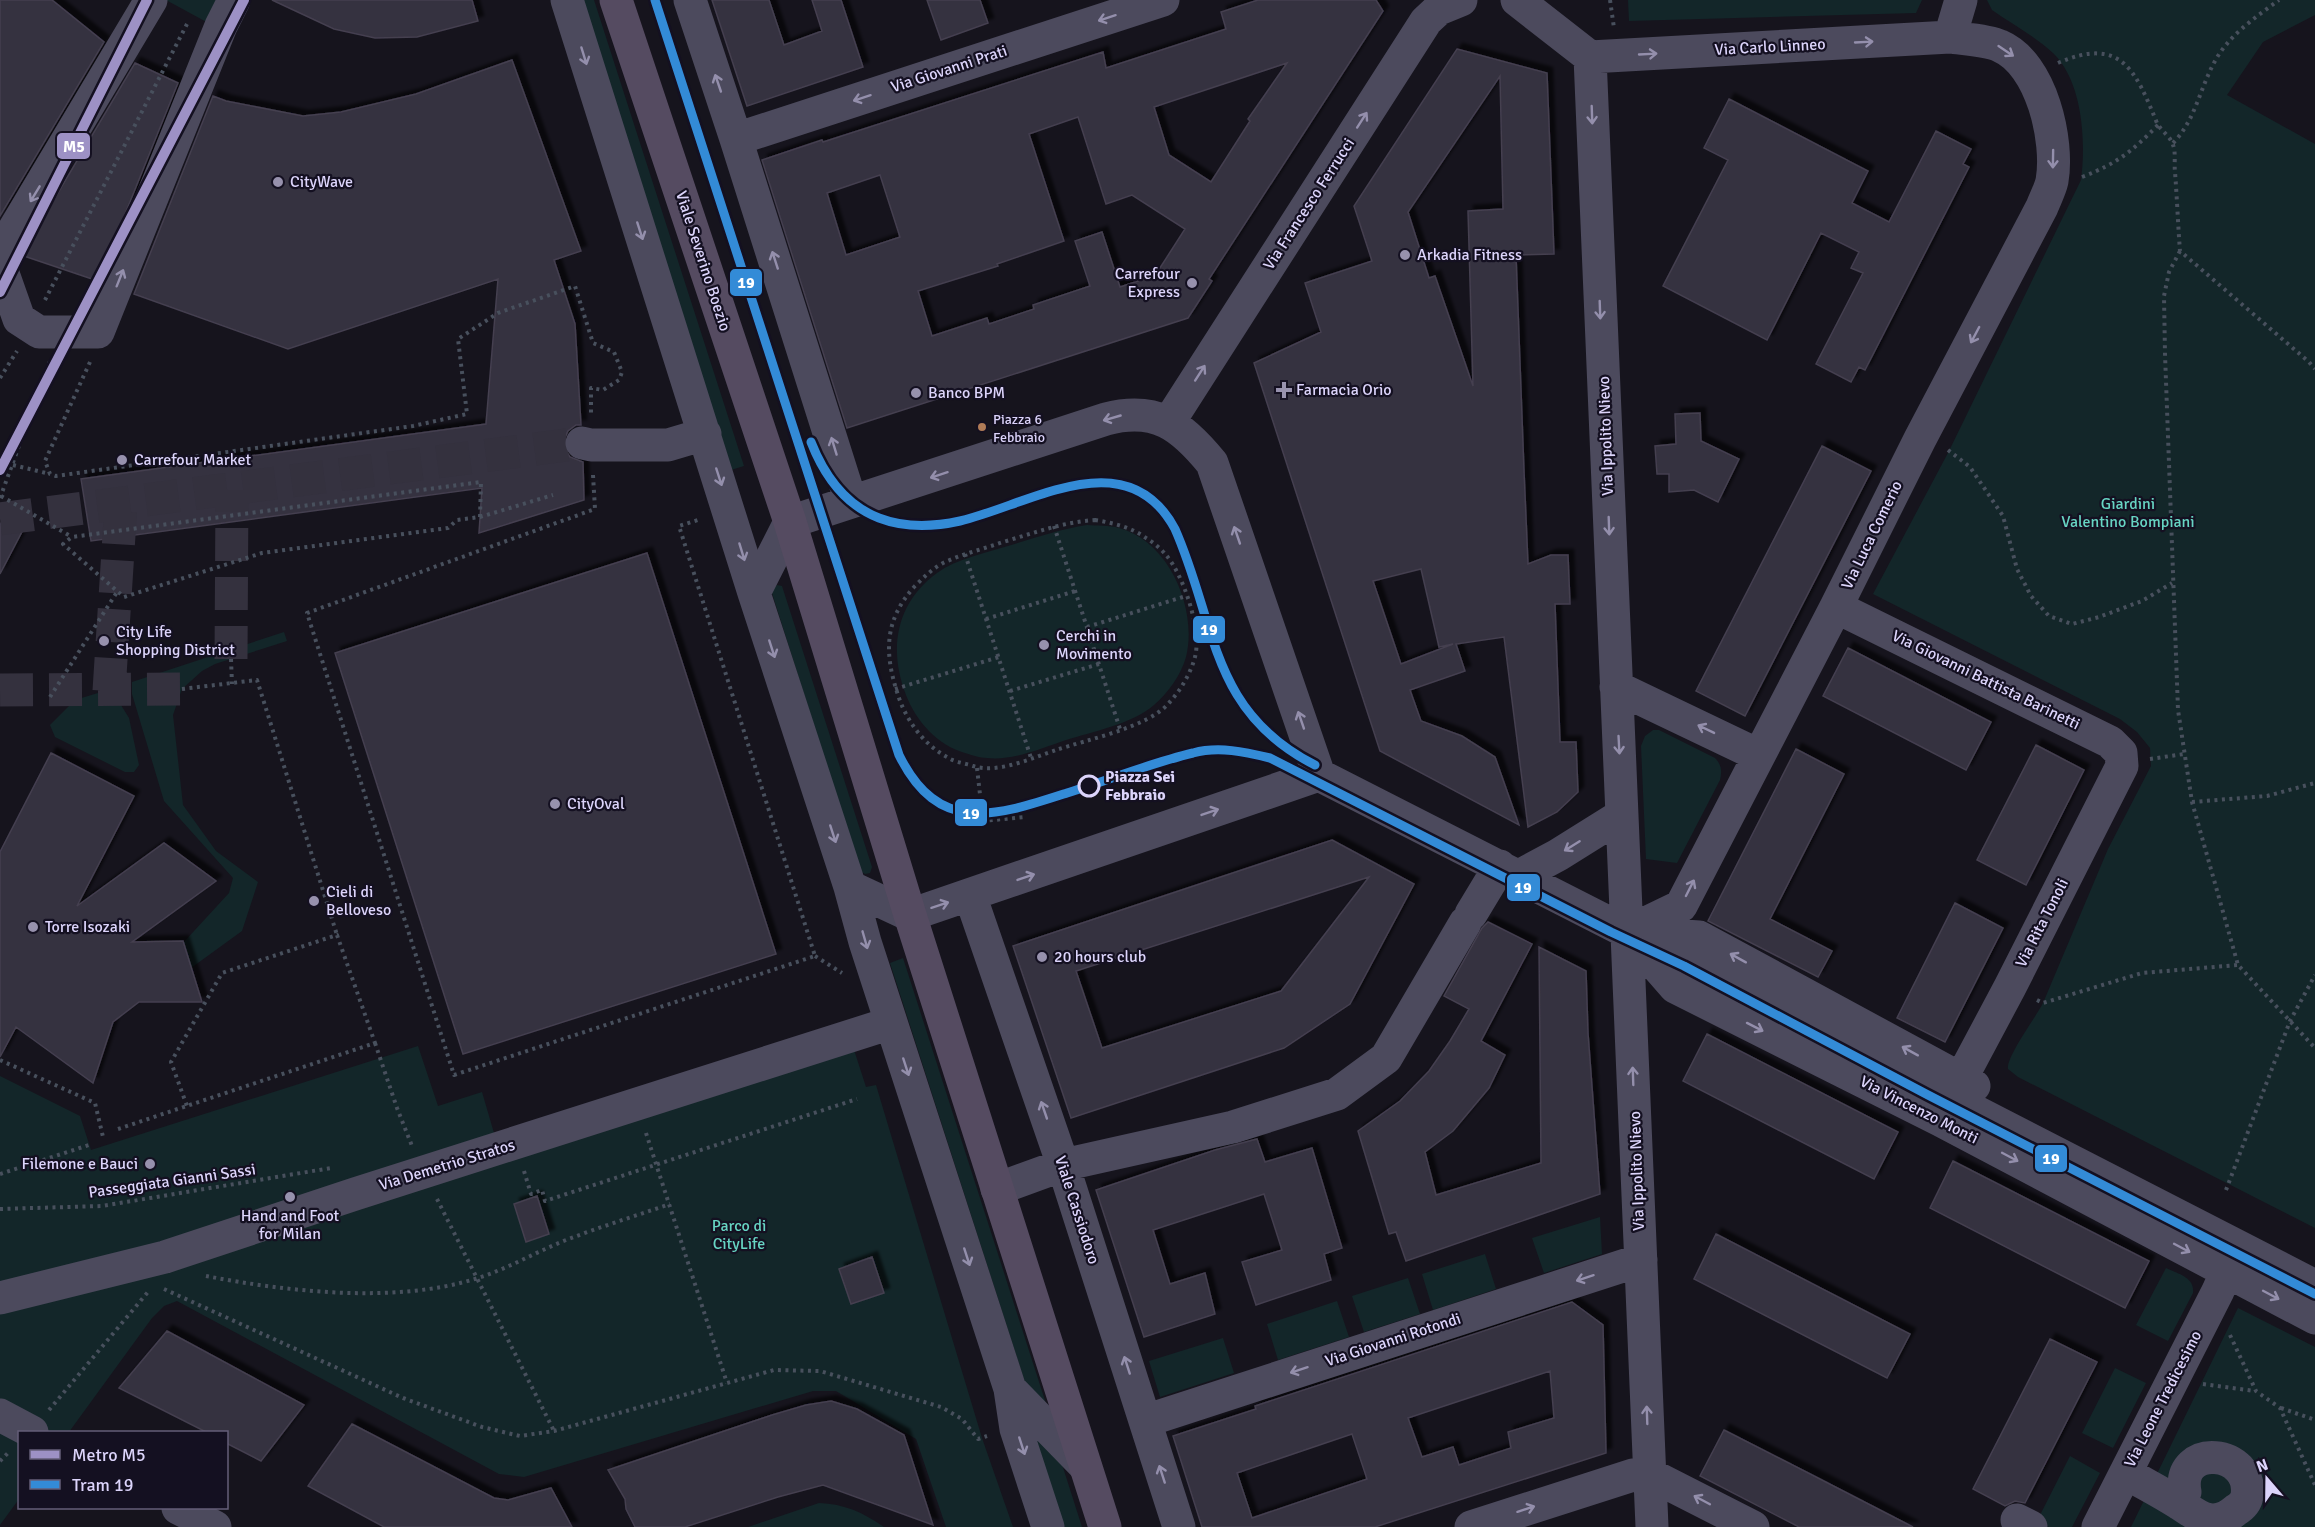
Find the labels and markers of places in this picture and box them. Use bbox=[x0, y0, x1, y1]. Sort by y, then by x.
place label: CityWave bbox=[290, 172, 353, 192]
marker: CityWave bbox=[271, 175, 285, 189]
place label: Arkadia Fitness bbox=[1417, 245, 1522, 265]
marker: Arkadia Fitness bbox=[1398, 248, 1412, 262]
place label: Carrefour Express bbox=[1115, 264, 1180, 302]
marker: Carrefour Express bbox=[1185, 276, 1199, 290]
place label: Farmacia Orio bbox=[1296, 380, 1392, 400]
place label: Banco BPM bbox=[928, 383, 1005, 403]
marker: Farmacia Orio bbox=[1277, 383, 1291, 397]
marker: Banco BPM bbox=[909, 386, 923, 400]
place label: Piazza 6 Febbraio bbox=[993, 411, 1045, 446]
marker: Piazza 6 Febbraio bbox=[976, 421, 988, 433]
place label: Carrefour Market bbox=[134, 450, 251, 470]
marker: Carrefour Market bbox=[115, 453, 129, 467]
place label: City Life Shopping District bbox=[116, 622, 235, 660]
place label: Cerchi in Movimento bbox=[1056, 626, 1132, 664]
marker: City Life Shopping District bbox=[97, 634, 111, 648]
marker: Cerchi in Movimento bbox=[1037, 638, 1051, 652]
place label: Piazza Sei Febbraio bbox=[1105, 767, 1175, 805]
marker: Piazza Sei Febbraio bbox=[1078, 775, 1100, 797]
place label: CityOval bbox=[567, 794, 625, 814]
marker: CityOval bbox=[548, 797, 562, 811]
place label: Cieli di Belloveso bbox=[326, 882, 391, 920]
marker: Cieli di Belloveso bbox=[307, 894, 321, 908]
place label: Torre Isozaki bbox=[45, 917, 130, 937]
marker: Torre Isozaki bbox=[26, 920, 40, 934]
place label: 20 hours club bbox=[1054, 947, 1146, 967]
marker: 20 hours club bbox=[1035, 950, 1049, 964]
place label: Filemone e Bauci bbox=[21, 1154, 138, 1174]
marker: Filemone e Bauci bbox=[143, 1157, 157, 1171]
marker: Hand and Foot for Milan bbox=[283, 1190, 297, 1204]
place label: Hand and Foot for Milan bbox=[241, 1206, 340, 1244]

